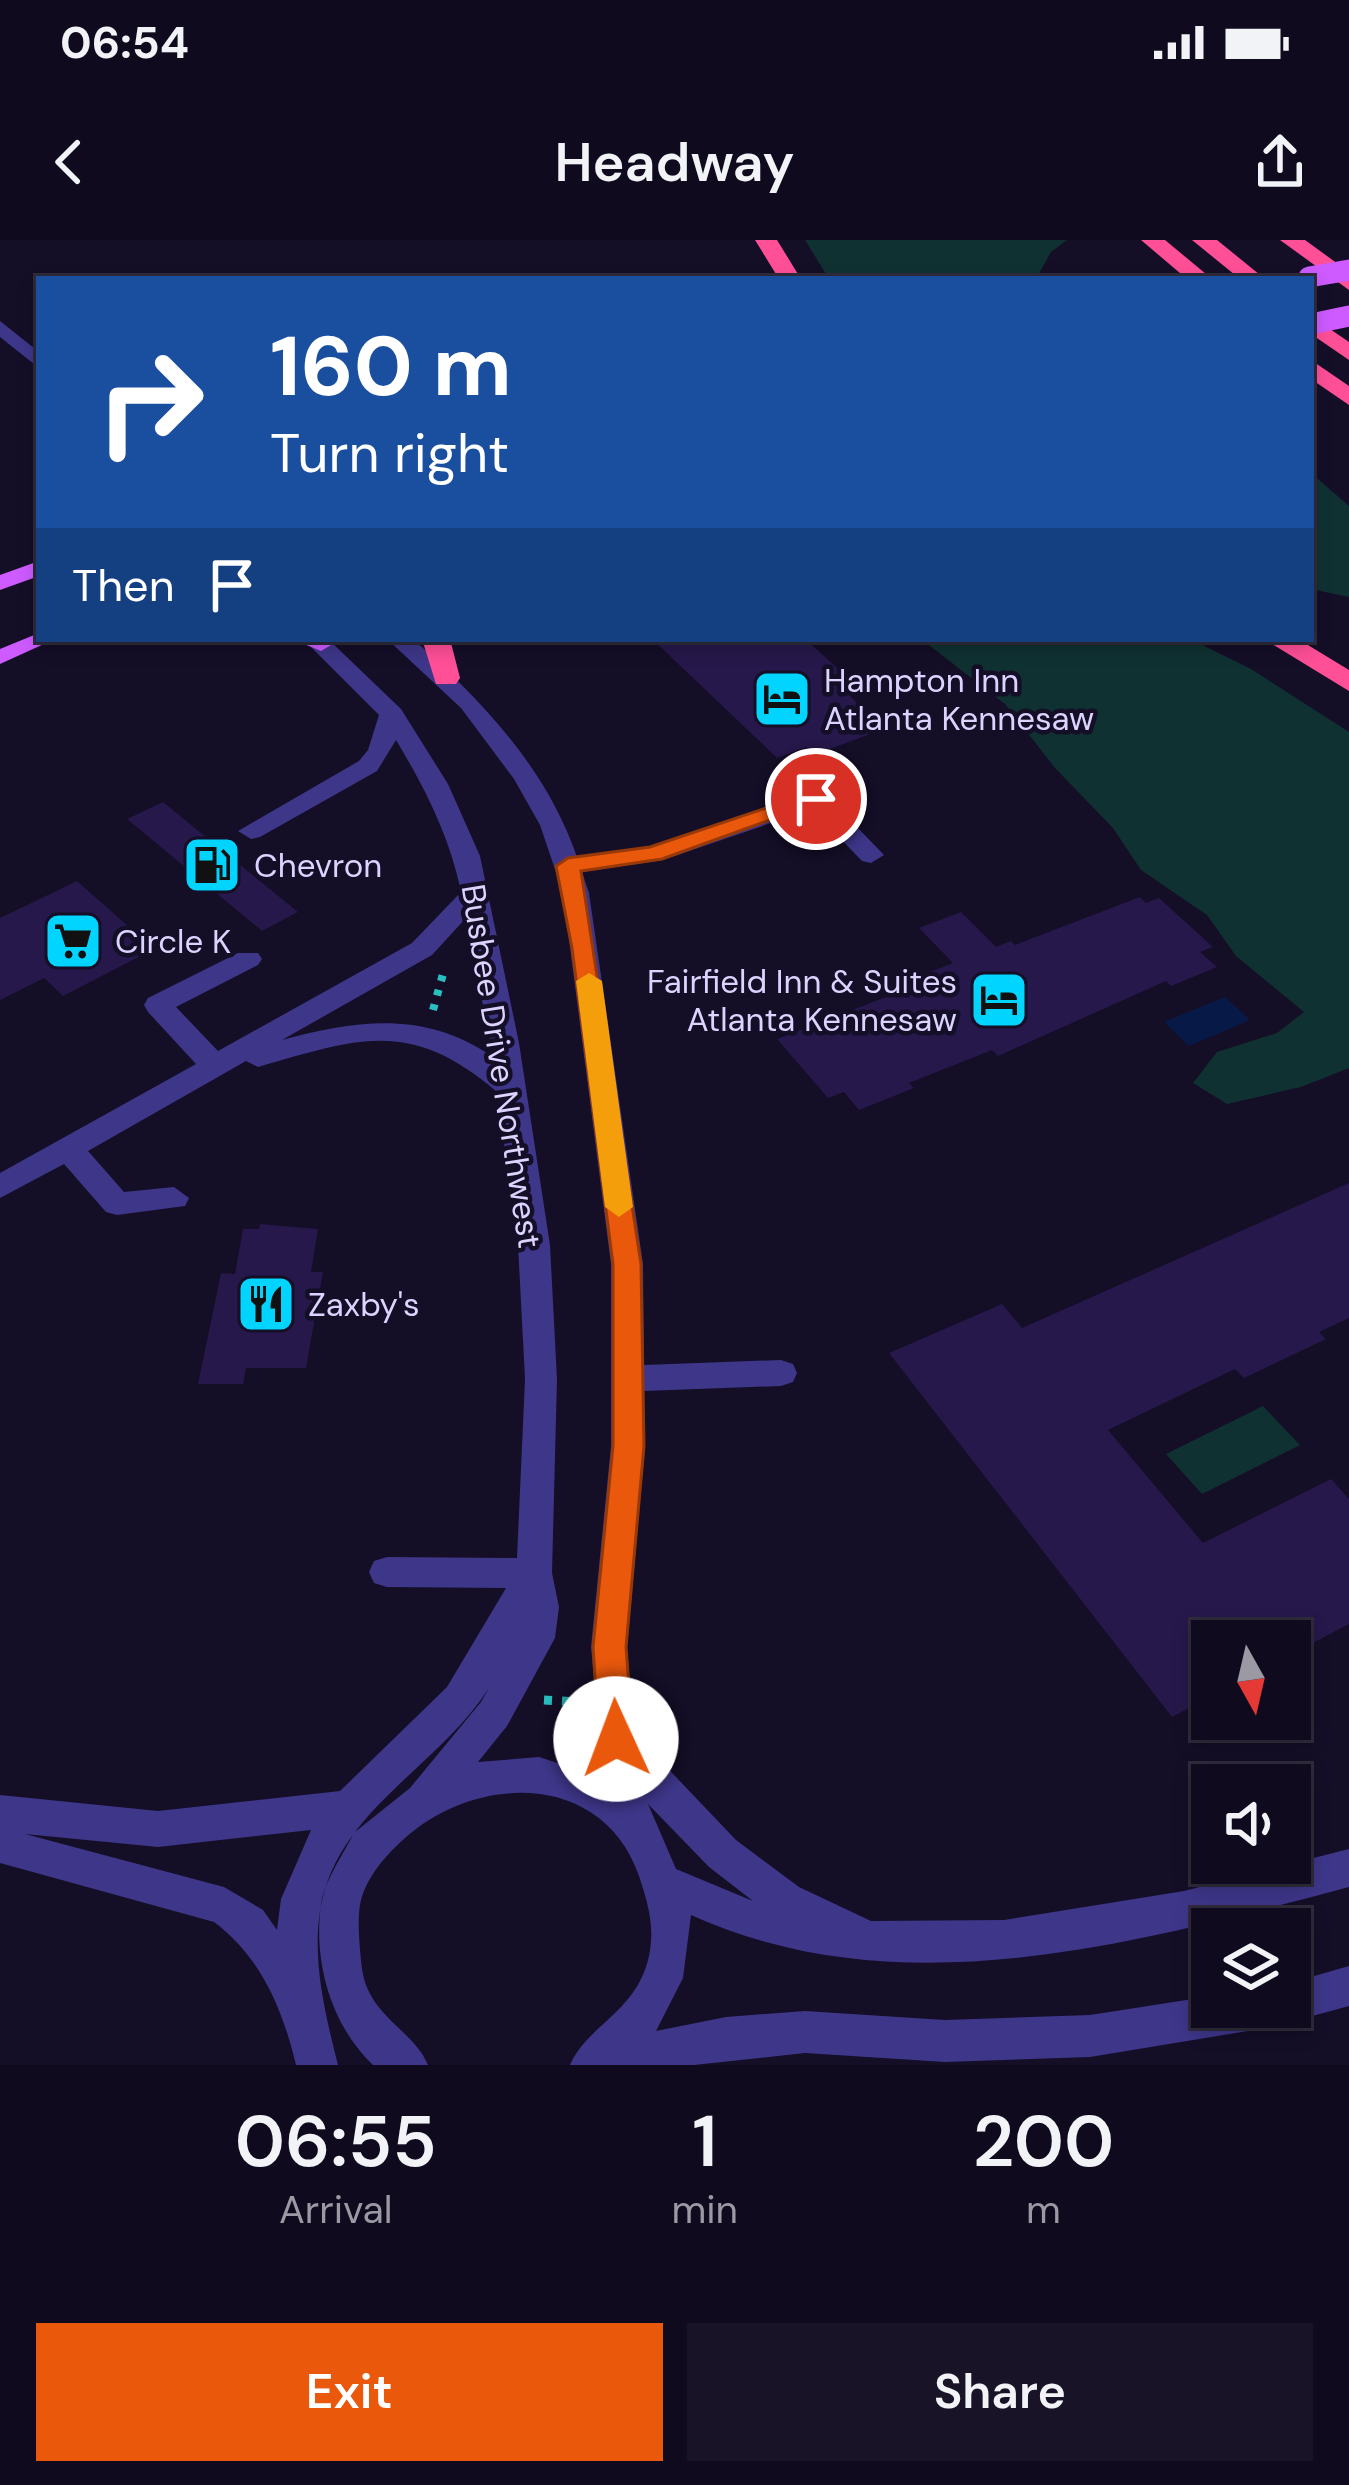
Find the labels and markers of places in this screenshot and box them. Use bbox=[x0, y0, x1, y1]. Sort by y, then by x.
place label: Hampton Inn Atlanta Kennesaw bbox=[824, 659, 1094, 740]
hotel icon: Hampton Inn Atlanta Kennesaw bbox=[751, 668, 813, 730]
pin bbox=[765, 748, 867, 850]
fuel station icon: Chevron bbox=[181, 834, 243, 896]
place label: Chevron bbox=[254, 844, 382, 887]
supermarket icon: Circle K bbox=[42, 910, 104, 972]
place label: Circle K bbox=[115, 920, 231, 963]
place label: Fairfield Inn & Suites Atlanta Kennesaw bbox=[647, 960, 957, 1041]
hotel icon: Fairfield Inn & Suites Atlanta Kennesaw bbox=[968, 969, 1030, 1031]
restaurant icon: Zaxby's bbox=[235, 1273, 297, 1335]
place label: Zaxby's bbox=[308, 1283, 420, 1326]

